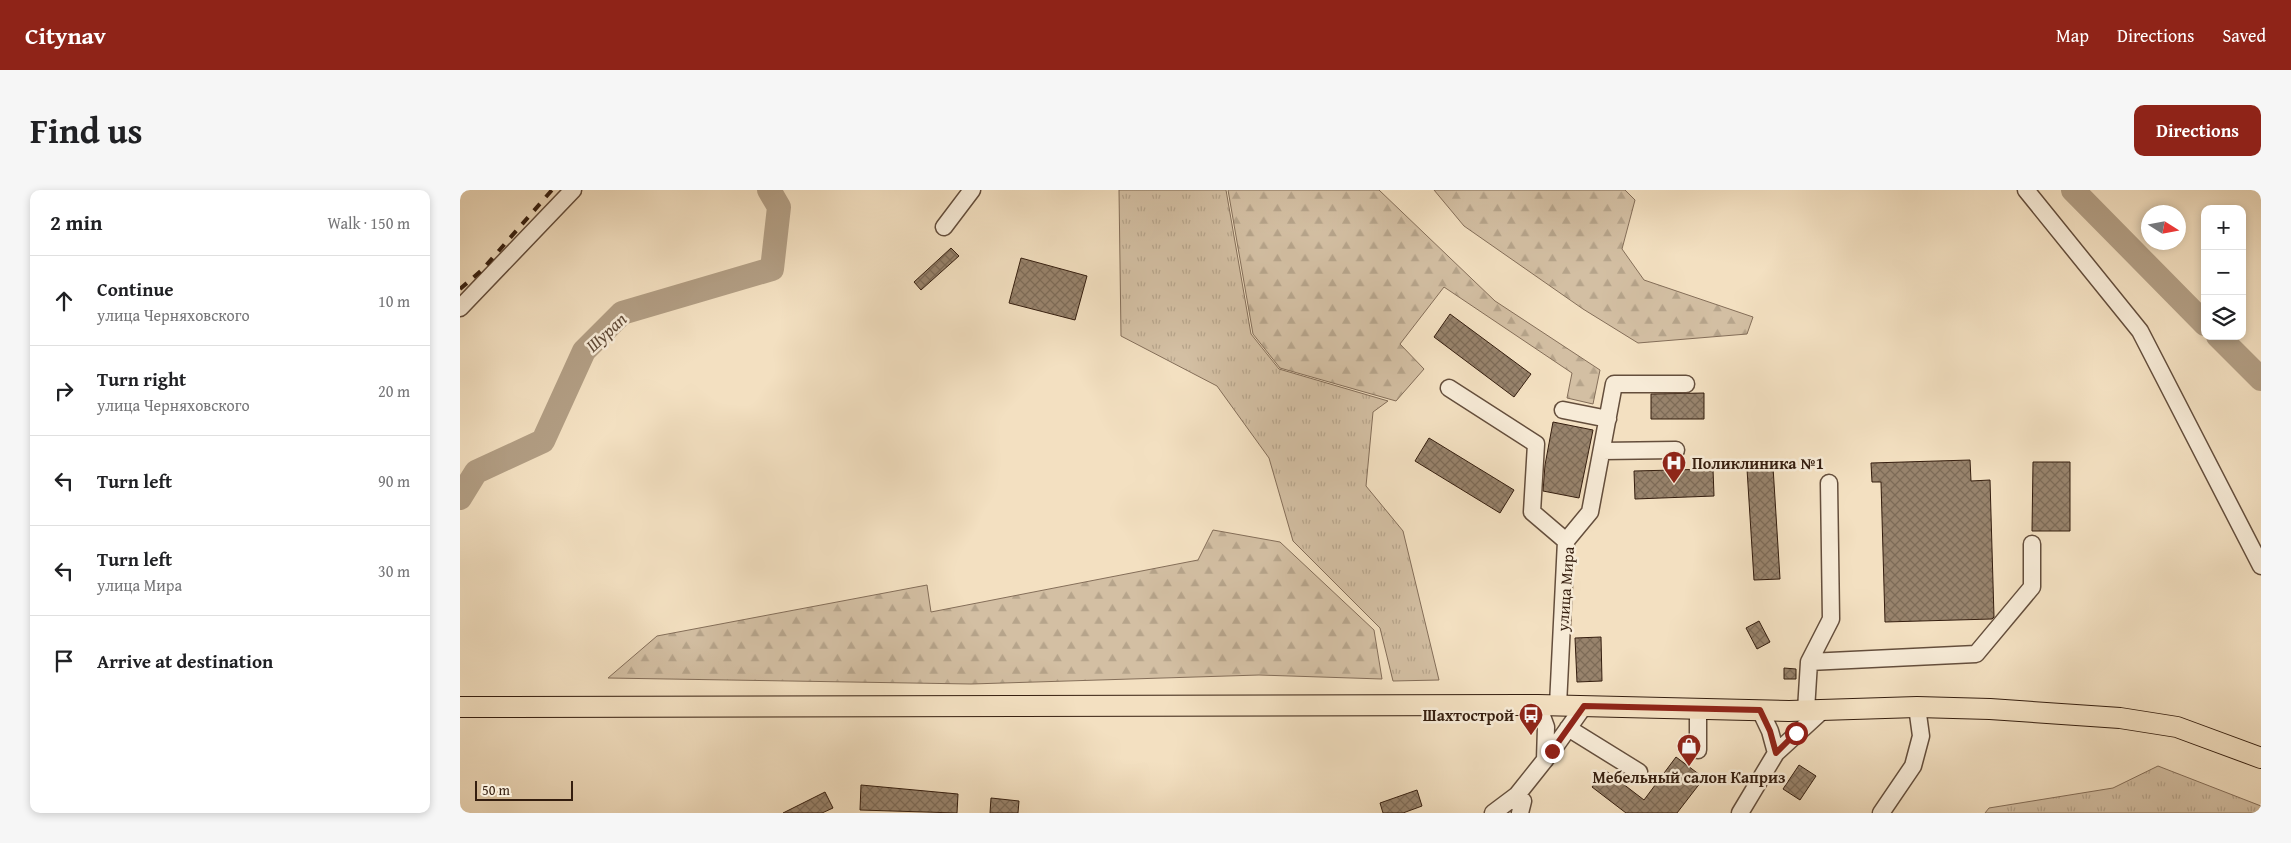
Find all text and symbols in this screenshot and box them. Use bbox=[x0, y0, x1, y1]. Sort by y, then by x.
text: Citynav bbox=[25, 18, 106, 53]
text: Map bbox=[2056, 22, 2089, 49]
text: Directions bbox=[2117, 22, 2194, 49]
text: Saved bbox=[2222, 22, 2266, 49]
text: Find us bbox=[30, 105, 143, 156]
button: Directions bbox=[2134, 105, 2261, 156]
north arrow bbox=[2141, 205, 2186, 250]
map controls bbox=[2201, 205, 2246, 340]
button: + bbox=[2201, 205, 2246, 250]
text: 2 min bbox=[50, 207, 102, 238]
text: Walk · 150 m bbox=[327, 211, 410, 235]
button: − bbox=[2201, 250, 2246, 295]
text: Continue bbox=[97, 275, 174, 303]
icon: ahead bbox=[50, 287, 78, 315]
text: 10 m bbox=[378, 289, 410, 313]
button: layers bbox=[2201, 295, 2246, 340]
text: улица Черняховского bbox=[97, 303, 250, 327]
water label: Шурап bbox=[579, 306, 633, 358]
text: Turn right bbox=[97, 365, 186, 393]
icon: right bbox=[50, 377, 78, 405]
text: 20 m bbox=[378, 379, 410, 403]
text: улица Черняховского bbox=[97, 393, 250, 417]
hospital icon: Поликлиника №1 bbox=[1661, 450, 1687, 484]
place label: Поликлиника №1 bbox=[1692, 451, 1824, 475]
icon: left bbox=[50, 467, 78, 495]
text: Turn left bbox=[97, 467, 172, 495]
text: 90 m bbox=[378, 469, 410, 493]
text: Turn left bbox=[97, 545, 172, 573]
street label: улица Мира bbox=[1550, 545, 1580, 633]
icon: left bbox=[50, 557, 78, 585]
text: 30 m bbox=[378, 559, 410, 583]
text: улица Мира bbox=[97, 573, 182, 597]
icon: arrive bbox=[50, 647, 78, 675]
text: Arrive at destination bbox=[97, 647, 273, 675]
bus stop icon: Шахтострой bbox=[1518, 702, 1544, 736]
place label: Шахтострой bbox=[1423, 703, 1514, 727]
route start bbox=[1785, 722, 1808, 745]
shop icon: Мебельный салон Каприз bbox=[1676, 733, 1702, 767]
route end bbox=[1541, 740, 1564, 763]
place label: Мебельный салон Каприз bbox=[1592, 765, 1786, 789]
scale bar bbox=[475, 778, 572, 801]
text: 50 m bbox=[482, 780, 510, 800]

